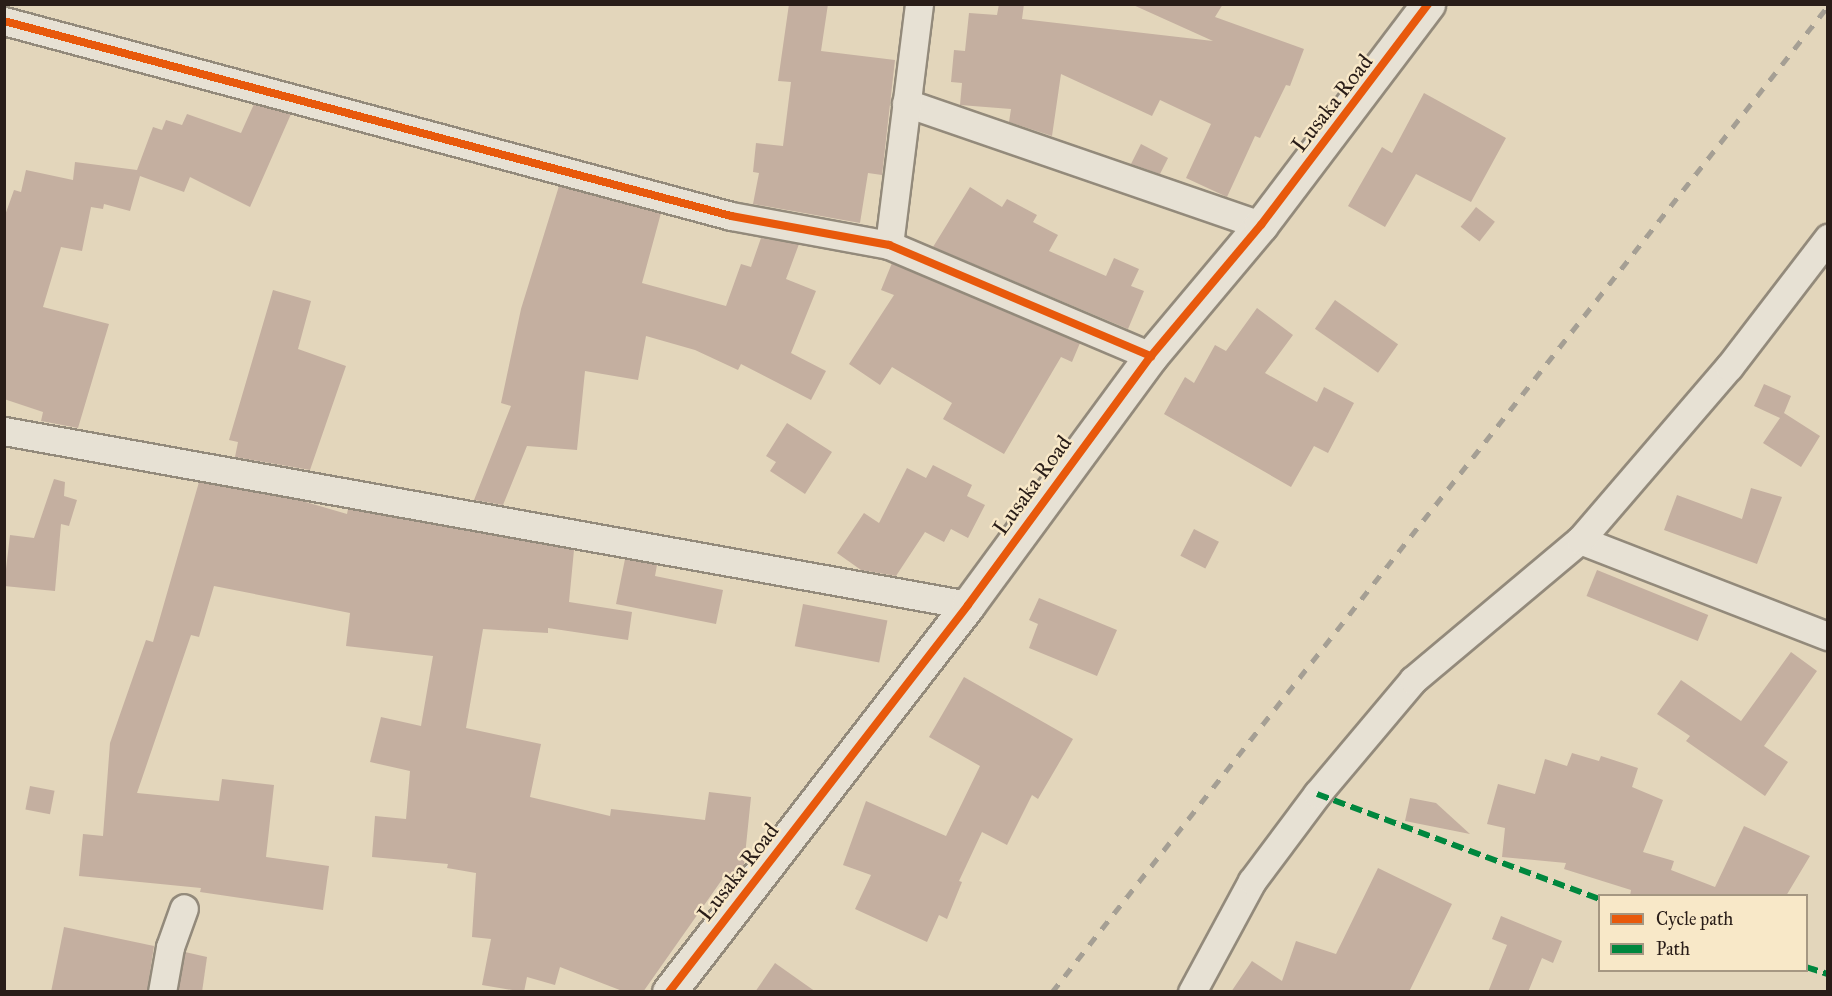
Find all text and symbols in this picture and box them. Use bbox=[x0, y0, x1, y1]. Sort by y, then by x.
street label: Lusaka Road bbox=[1286, 49, 1378, 157]
street label: Lusaka Road bbox=[987, 430, 1077, 540]
street label: Lusaka Road bbox=[692, 818, 784, 926]
legend bbox=[1598, 894, 1808, 972]
text: Cycle path bbox=[1656, 908, 1733, 930]
text: Path bbox=[1656, 938, 1690, 960]

